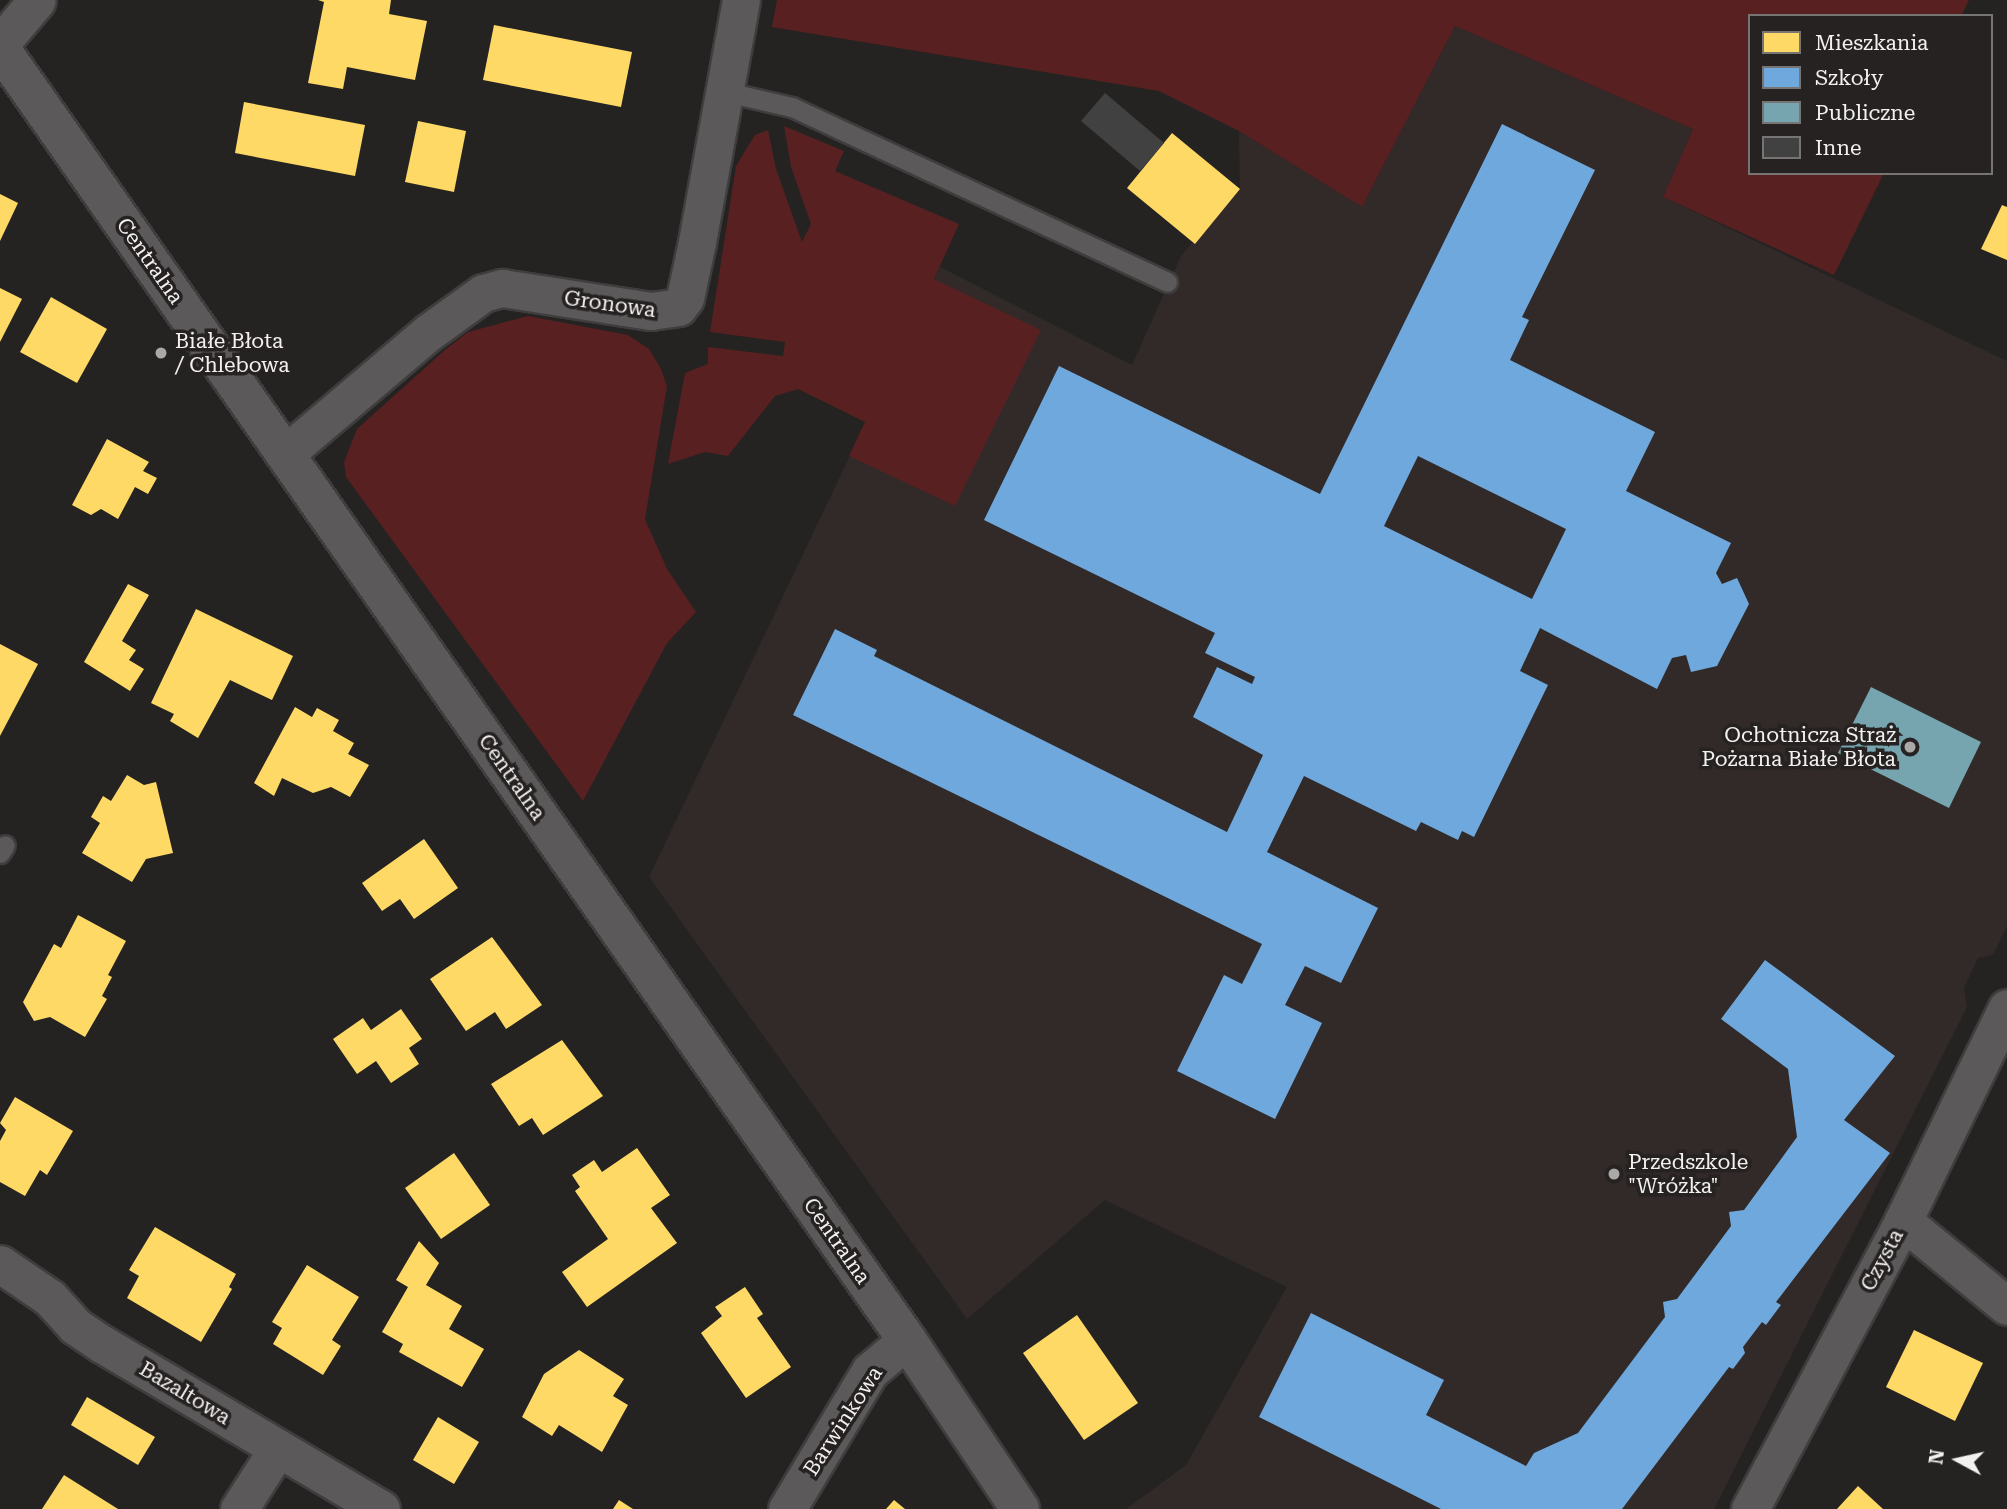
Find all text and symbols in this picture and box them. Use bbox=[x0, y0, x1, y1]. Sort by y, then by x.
legend bbox=[1748, 14, 1993, 175]
text: Mieszkania bbox=[1815, 31, 1928, 55]
text: Szkoły bbox=[1815, 66, 1883, 90]
text: Publiczne bbox=[1815, 101, 1915, 125]
text: Inne bbox=[1815, 136, 1862, 160]
street label: Centralna bbox=[111, 213, 189, 309]
street label: Gronowa bbox=[563, 285, 657, 323]
place label: Białe Błota / Chlebowa bbox=[175, 328, 290, 378]
marker: Białe Błota / Chlebowa bbox=[153, 345, 169, 361]
place label: Ochotnicza Straż Pożarna Białe Błota bbox=[1702, 722, 1896, 772]
street label: Centralna bbox=[473, 729, 551, 825]
marker: Ochotnicza Straż Pożarna Białe Błota bbox=[1902, 739, 1918, 755]
place label: Przedszkole "Wróżka" bbox=[1628, 1149, 1748, 1199]
marker: Przedszkole "Wróżka" bbox=[1606, 1166, 1622, 1182]
street label: Centralna bbox=[798, 1193, 876, 1289]
street label: Czysta bbox=[1855, 1225, 1909, 1295]
street label: Bazaltowa bbox=[135, 1356, 235, 1430]
street label: Barwinkowa bbox=[798, 1362, 888, 1480]
north arrow bbox=[1923, 1425, 1993, 1495]
text: N bbox=[1924, 1448, 1949, 1466]

